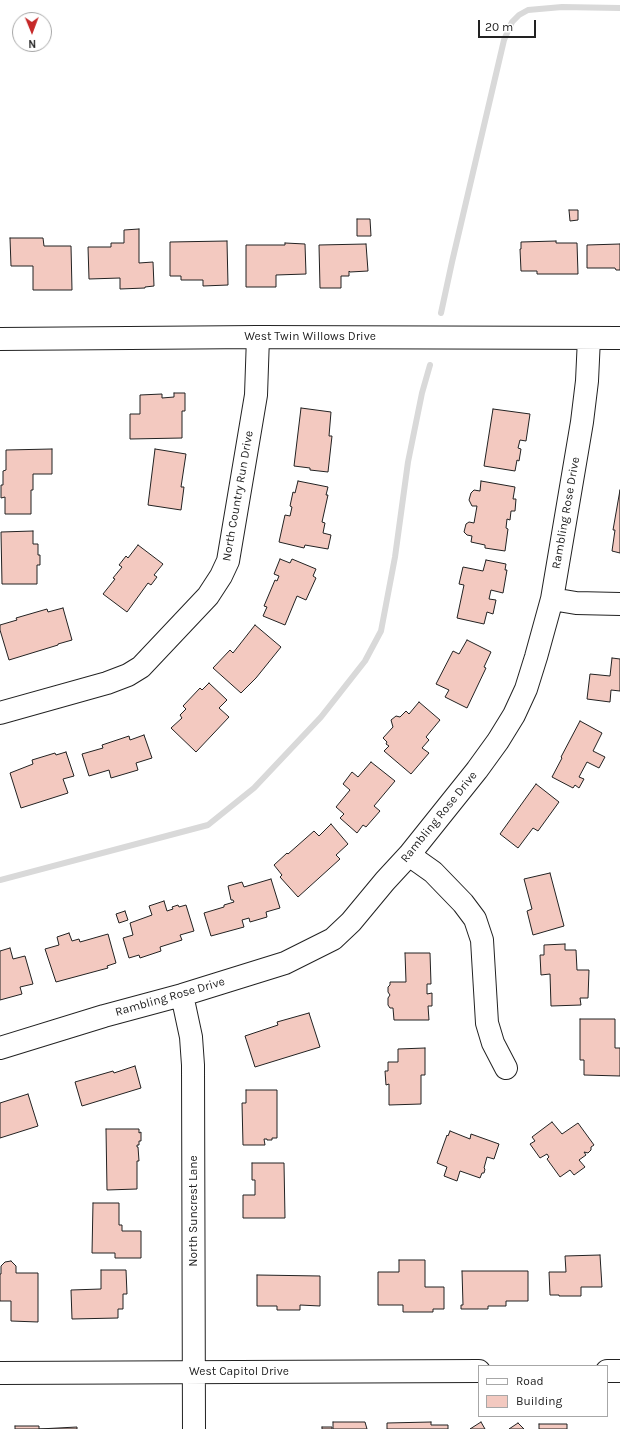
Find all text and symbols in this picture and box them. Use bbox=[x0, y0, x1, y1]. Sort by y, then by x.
north arrow bbox=[12, 12, 52, 52]
scale bar bbox=[480, 12, 538, 38]
text: 20 m bbox=[485, 20, 513, 34]
text: N bbox=[28, 37, 36, 50]
street label: West Twin Willows Drive bbox=[244, 330, 376, 344]
street label: North Country Run Drive bbox=[219, 430, 257, 562]
street label: Rambling Rose Drive bbox=[549, 456, 583, 570]
street label: Rambling Rose Drive bbox=[398, 768, 480, 866]
street label: Rambling Rose Drive bbox=[114, 974, 226, 1020]
street label: North Suncrest Lane bbox=[187, 1155, 201, 1267]
street label: West Capitol Drive bbox=[189, 1365, 289, 1379]
legend bbox=[478, 1365, 608, 1417]
text: Road bbox=[516, 1374, 544, 1388]
text: Building bbox=[516, 1394, 562, 1408]

